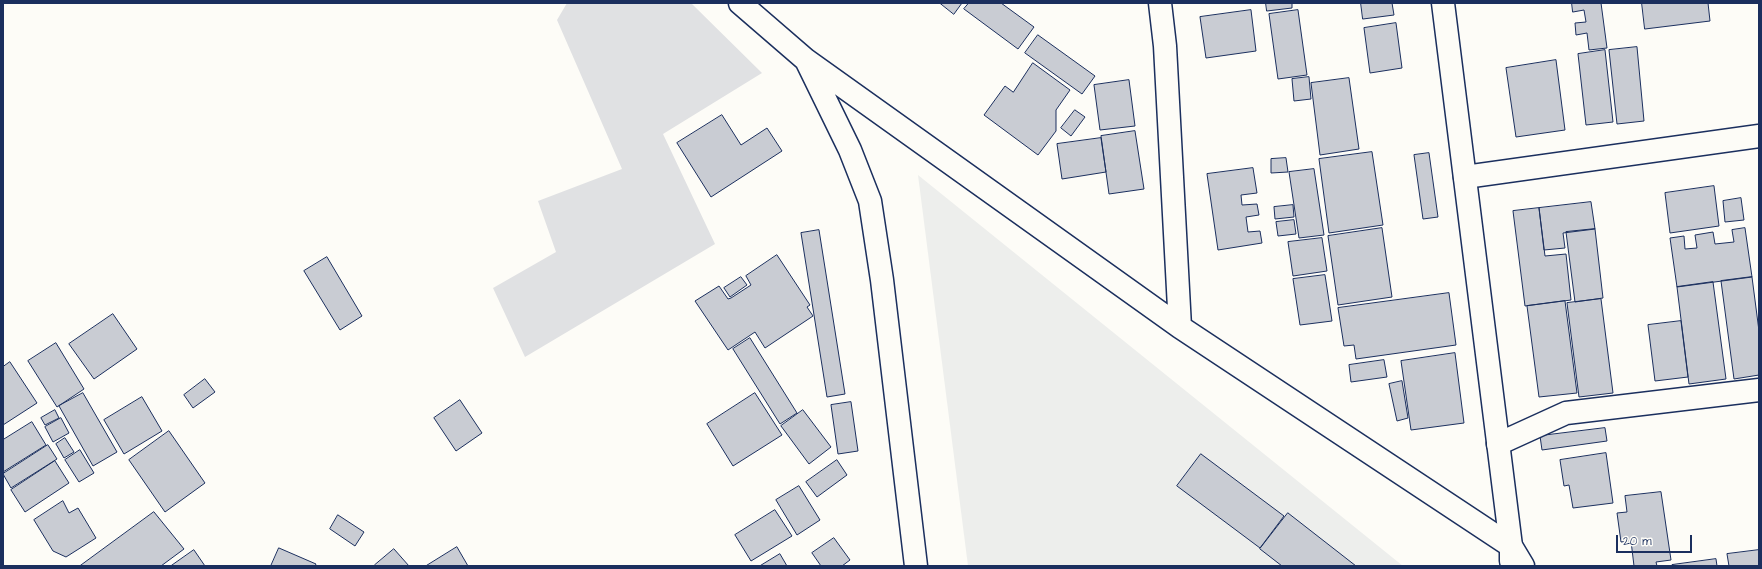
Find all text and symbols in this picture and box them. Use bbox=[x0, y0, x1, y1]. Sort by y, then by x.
scale bar bbox=[1618, 527, 1694, 553]
text: 20 m bbox=[1623, 533, 1652, 550]

